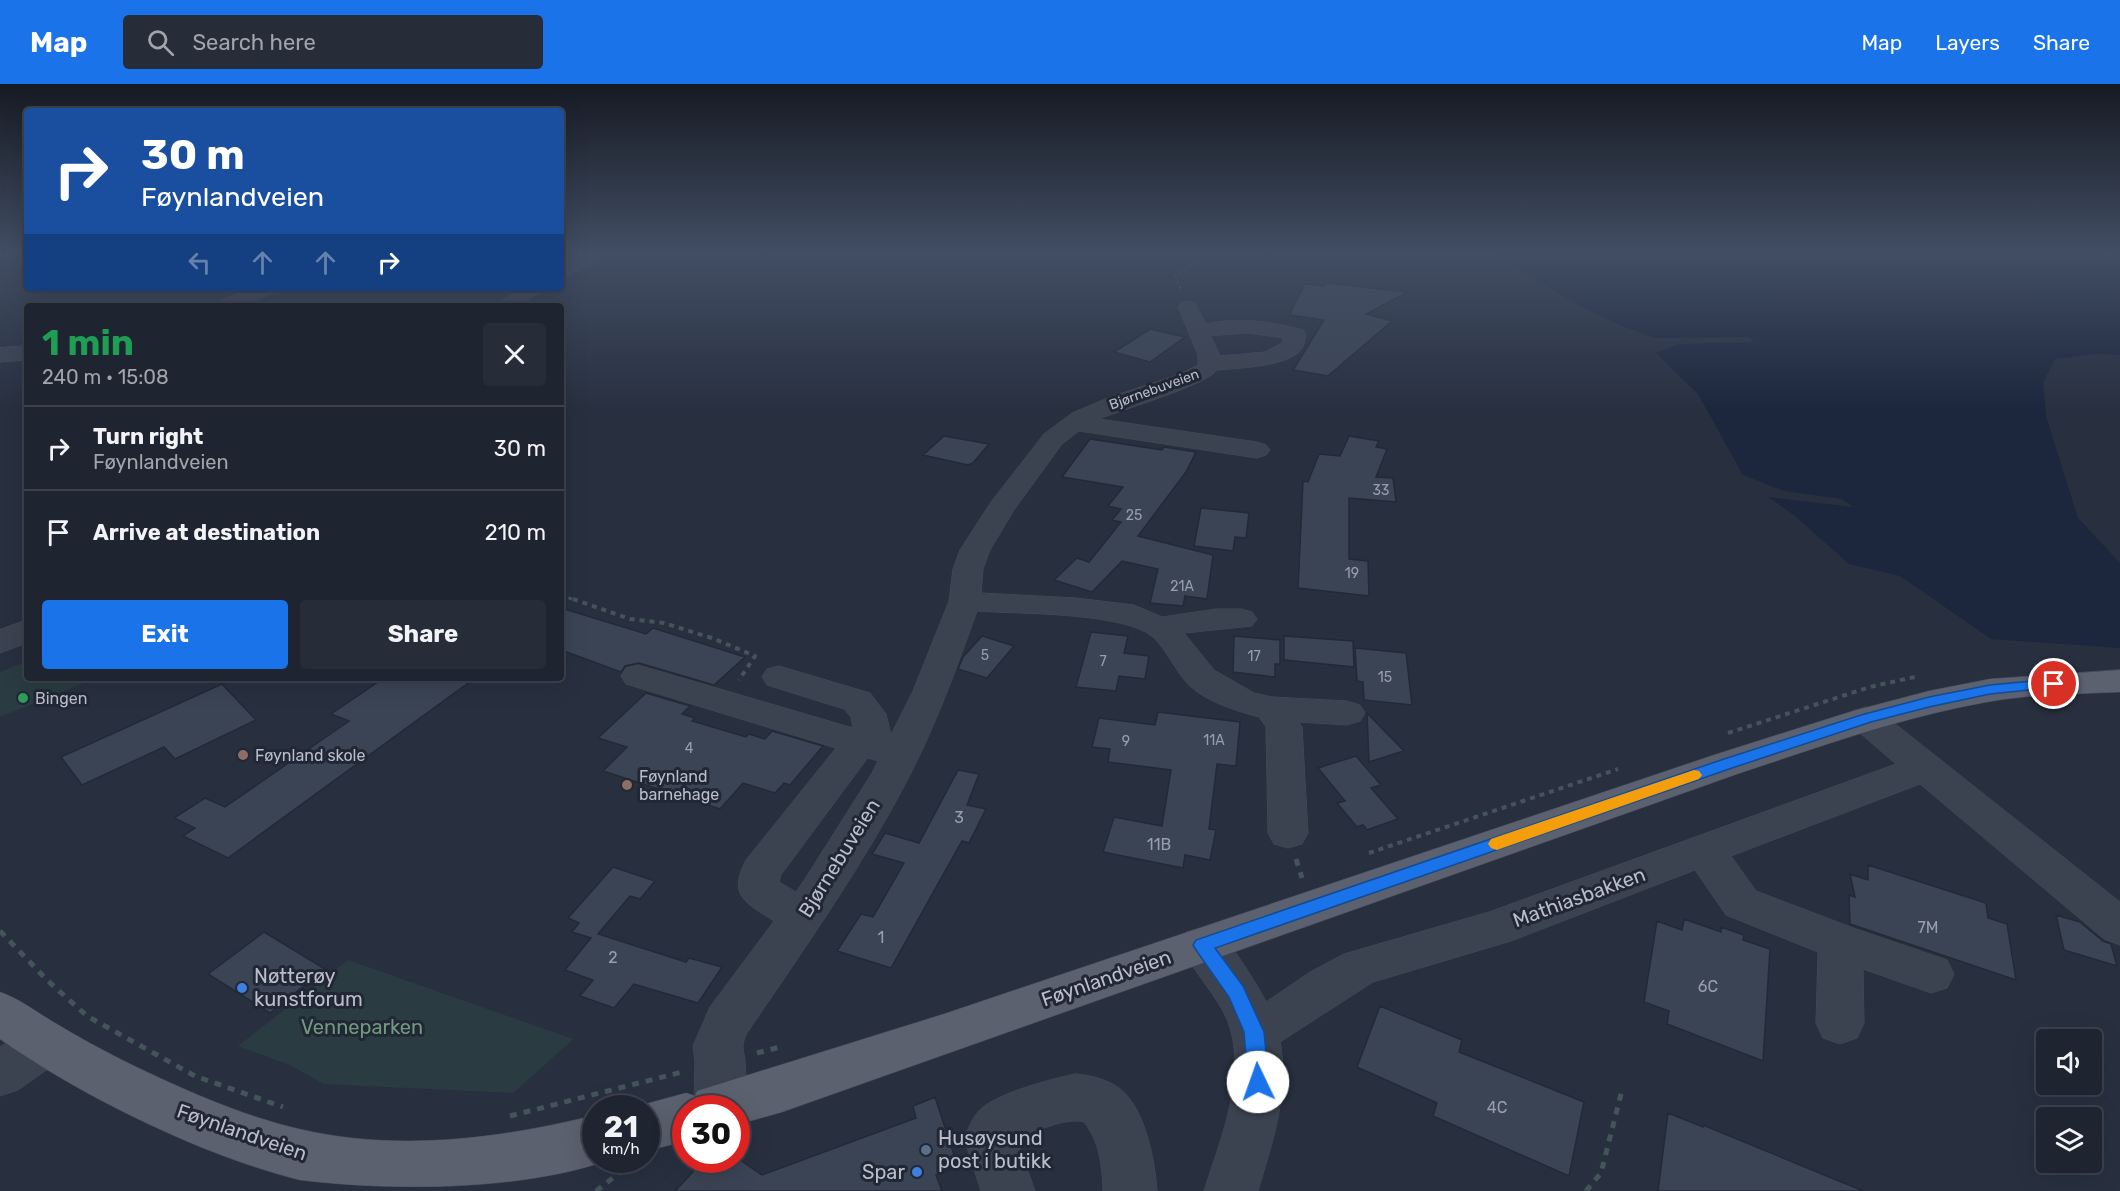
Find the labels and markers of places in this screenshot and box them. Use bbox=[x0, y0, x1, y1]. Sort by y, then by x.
pin bbox=[2028, 658, 2079, 709]
place label: Bingen bbox=[35, 689, 87, 708]
marker: Bingen bbox=[16, 691, 30, 705]
place label: Føynland skole bbox=[255, 746, 366, 765]
marker: Føynland skole bbox=[236, 748, 250, 762]
place label: Føynland barnehage bbox=[639, 767, 719, 804]
marker: Føynland barnehage bbox=[620, 778, 634, 792]
place label: Nøtterøy kunstforum bbox=[254, 964, 363, 1011]
marker: Nøtterøy kunstforum bbox=[235, 981, 249, 995]
place label: Husøysund post i butikk bbox=[938, 1126, 1052, 1173]
marker: Husøysund post i butikk bbox=[919, 1143, 933, 1157]
place label: Spar bbox=[862, 1160, 905, 1184]
marker: Spar bbox=[910, 1165, 924, 1179]

